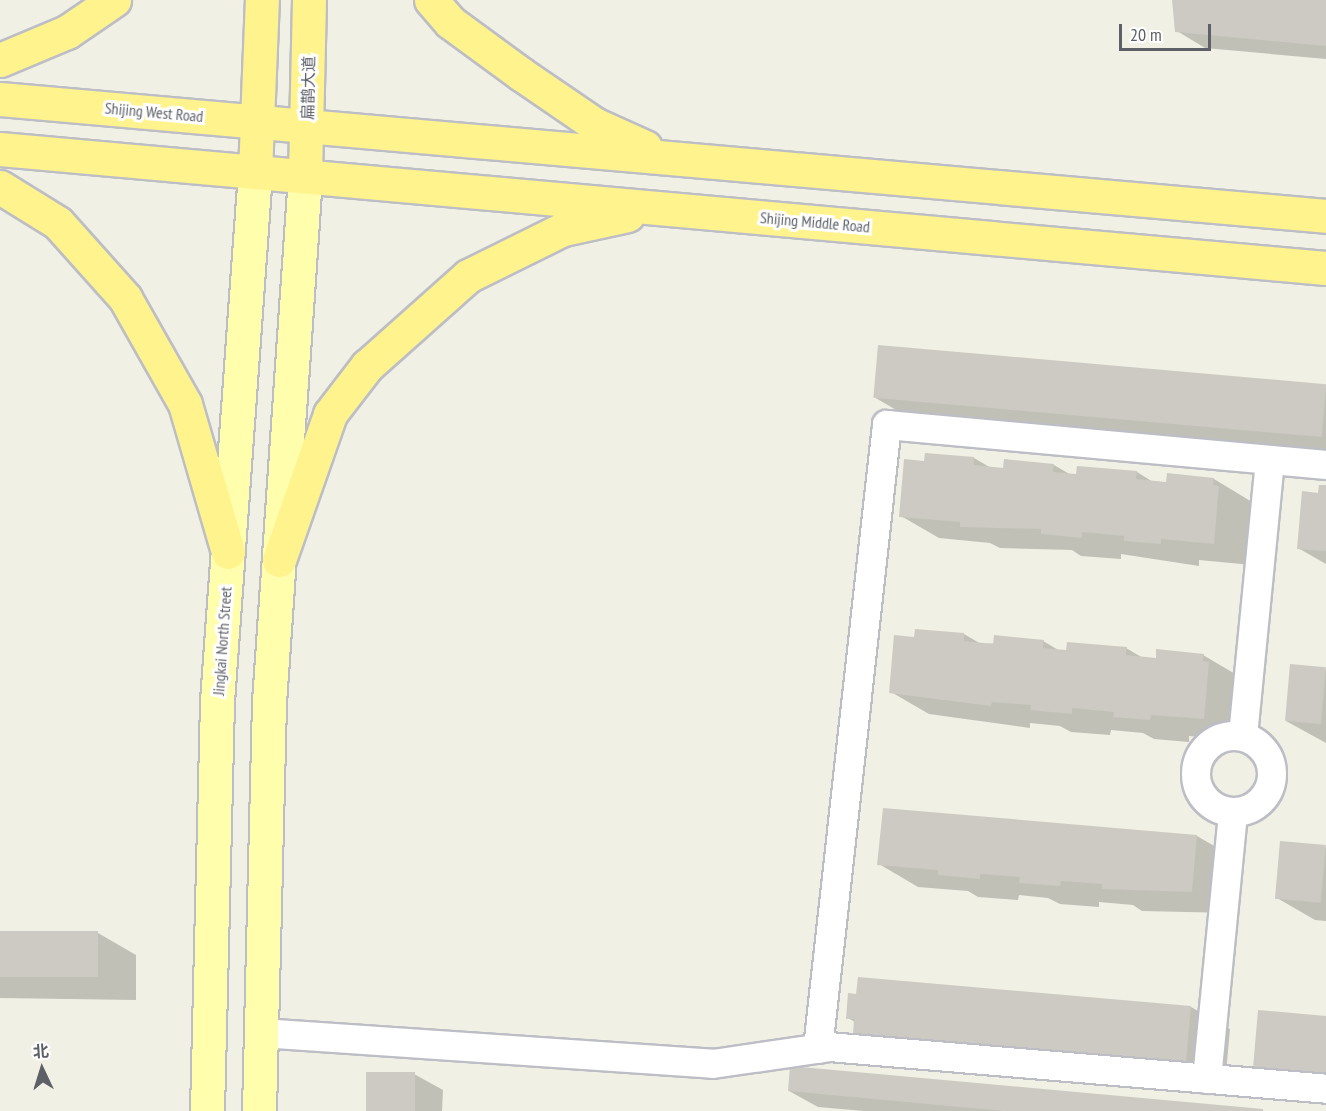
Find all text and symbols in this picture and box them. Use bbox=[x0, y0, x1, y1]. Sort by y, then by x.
scale bar bbox=[1122, 12, 1214, 50]
text: 20 m bbox=[1130, 23, 1162, 46]
street label: 扁鹊大道 bbox=[298, 56, 318, 120]
street label: Shijing West Road bbox=[104, 98, 204, 126]
street label: Shijing Middle Road bbox=[759, 208, 871, 236]
street label: Jingkai North Street bbox=[209, 586, 235, 696]
north arrow bbox=[12, 1039, 72, 1099]
text: 北 bbox=[32, 1041, 49, 1062]

